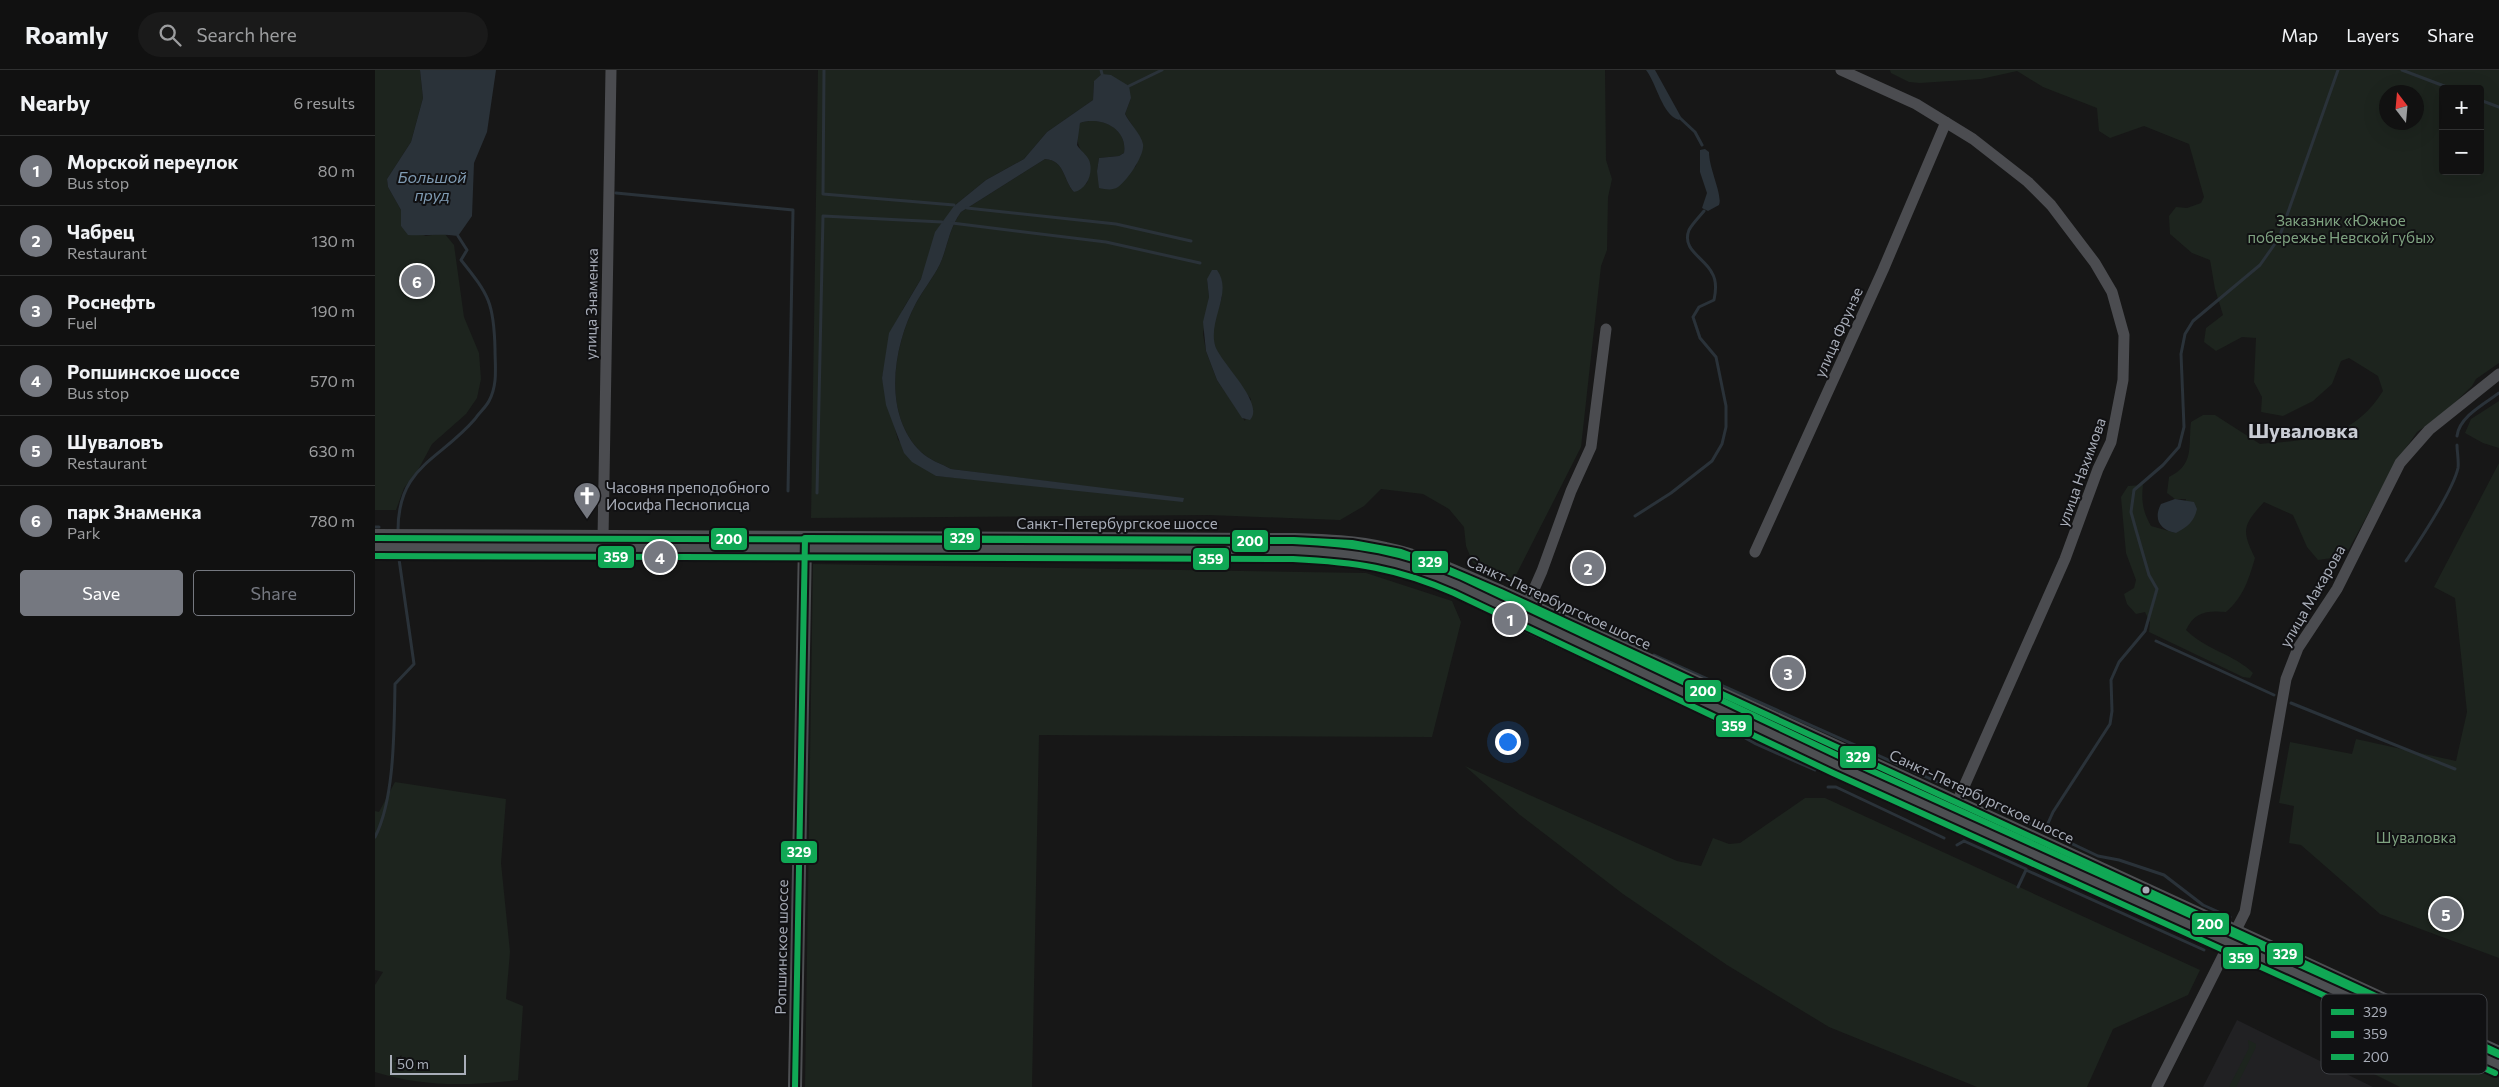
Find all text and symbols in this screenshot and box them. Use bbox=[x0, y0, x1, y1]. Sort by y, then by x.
search box bbox=[138, 12, 488, 57]
text: Roamly bbox=[25, 20, 108, 49]
icon: search bbox=[156, 21, 184, 49]
text: Search here bbox=[196, 23, 297, 46]
text: Map bbox=[2281, 24, 2318, 46]
text: Layers bbox=[2346, 24, 2399, 46]
text: Share bbox=[2427, 24, 2474, 46]
north arrow bbox=[2379, 85, 2424, 130]
map controls bbox=[2439, 85, 2484, 175]
button: + bbox=[2439, 85, 2484, 130]
text: Nearby bbox=[20, 90, 90, 115]
text: 6 results bbox=[294, 93, 355, 112]
button: − bbox=[2439, 130, 2484, 175]
text: Морской переулок bbox=[67, 150, 238, 173]
text: 1 bbox=[32, 161, 40, 180]
text: 80 m bbox=[318, 161, 355, 180]
water label: Большой пруд bbox=[398, 167, 466, 204]
text: Bus stop bbox=[67, 173, 129, 192]
park label: Заказник «Южное побережье Невской губы» bbox=[2247, 211, 2435, 246]
text: Чабрец bbox=[67, 220, 134, 243]
text: 2 bbox=[31, 231, 41, 250]
text: 130 m bbox=[312, 231, 355, 250]
text: Restaurant bbox=[67, 243, 147, 262]
street label: улица Знаменка bbox=[581, 248, 601, 360]
pin: 6 bbox=[401, 262, 433, 300]
street label: улица Фрунзе bbox=[1810, 284, 1866, 380]
text: Роснефть bbox=[67, 290, 155, 313]
text: 3 bbox=[31, 301, 41, 320]
text: 190 m bbox=[311, 301, 355, 320]
text: Fuel bbox=[67, 313, 97, 332]
text: Ропшинское шоссе bbox=[67, 360, 240, 383]
text: 4 bbox=[31, 371, 41, 390]
text: 570 m bbox=[310, 371, 355, 390]
text: Bus stop bbox=[67, 383, 129, 402]
street label: улица Нахимова bbox=[2053, 415, 2109, 529]
district label: Шуваловка bbox=[2248, 418, 2358, 442]
text: Шуваловъ bbox=[67, 430, 163, 453]
text: 5 bbox=[31, 441, 41, 460]
text: 630 m bbox=[309, 441, 355, 460]
text: Restaurant bbox=[67, 453, 147, 472]
place label: Часовня преподобного Иосифа Песнописца bbox=[606, 478, 770, 513]
church icon: Часовня преподобного Иосифа Песнописца bbox=[572, 481, 602, 520]
text: парк Знаменка bbox=[67, 500, 201, 523]
text: 6 bbox=[31, 511, 41, 530]
text: 780 m bbox=[309, 511, 355, 530]
street label: Санкт-Петербургское шоссе bbox=[1016, 514, 1218, 532]
text: Park bbox=[67, 523, 100, 542]
line badge: 200 bbox=[710, 527, 748, 551]
line badge: 329 bbox=[943, 527, 981, 551]
text: 329 bbox=[950, 529, 975, 546]
line badge: 200 bbox=[1231, 529, 1269, 553]
text: 200 bbox=[716, 530, 742, 547]
text: 200 bbox=[1237, 532, 1263, 549]
pin: 4 bbox=[644, 538, 676, 576]
street label: улица Макарова bbox=[2275, 542, 2349, 650]
line badge: 359 bbox=[597, 545, 635, 569]
line badge: 359 bbox=[1192, 547, 1230, 571]
text: 359 bbox=[604, 548, 629, 565]
pin: 2 bbox=[1572, 549, 1604, 587]
text: 359 bbox=[1199, 550, 1224, 567]
line badge: 329 bbox=[1411, 550, 1449, 574]
street label: Санкт-Петербургское шоссе bbox=[1464, 551, 1654, 653]
text: 329 bbox=[1418, 553, 1443, 570]
button: Save bbox=[20, 570, 183, 616]
button: Share bbox=[193, 570, 355, 616]
pin: 1 bbox=[1494, 600, 1526, 638]
pin: 3 bbox=[1772, 654, 1804, 692]
line badge: 200 bbox=[1684, 679, 1722, 703]
text: 200 bbox=[1690, 682, 1716, 699]
line badge: 359 bbox=[1715, 714, 1753, 738]
text: 359 bbox=[1722, 717, 1747, 734]
your location bbox=[1495, 729, 1521, 755]
line badge: 329 bbox=[1839, 745, 1877, 769]
street label: Санкт-Петербургское шоссе bbox=[1887, 745, 2077, 847]
text: 329 bbox=[1846, 748, 1871, 765]
park label: Шуваловка bbox=[2376, 828, 2456, 846]
line badge: 329 bbox=[780, 840, 818, 864]
text: 329 bbox=[787, 843, 812, 860]
street label: Ропшинское шоссе bbox=[771, 879, 791, 1015]
unlabelled marker bbox=[2141, 885, 2151, 895]
pin: 5 bbox=[2430, 895, 2462, 933]
line badge: 200 bbox=[2191, 912, 2230, 936]
text: 200 bbox=[2197, 915, 2223, 932]
line badge: 329 bbox=[2266, 942, 2304, 966]
text: 329 bbox=[2273, 945, 2298, 962]
line badge: 359 bbox=[2222, 946, 2260, 970]
text: 359 bbox=[2229, 949, 2254, 966]
legend bbox=[2321, 994, 2487, 1074]
text: 329 bbox=[2363, 1003, 2387, 1020]
text: 359 bbox=[2363, 1025, 2388, 1042]
text: 200 bbox=[2363, 1048, 2389, 1065]
scale bar bbox=[390, 1052, 466, 1075]
text: 50 m bbox=[397, 1055, 429, 1072]

